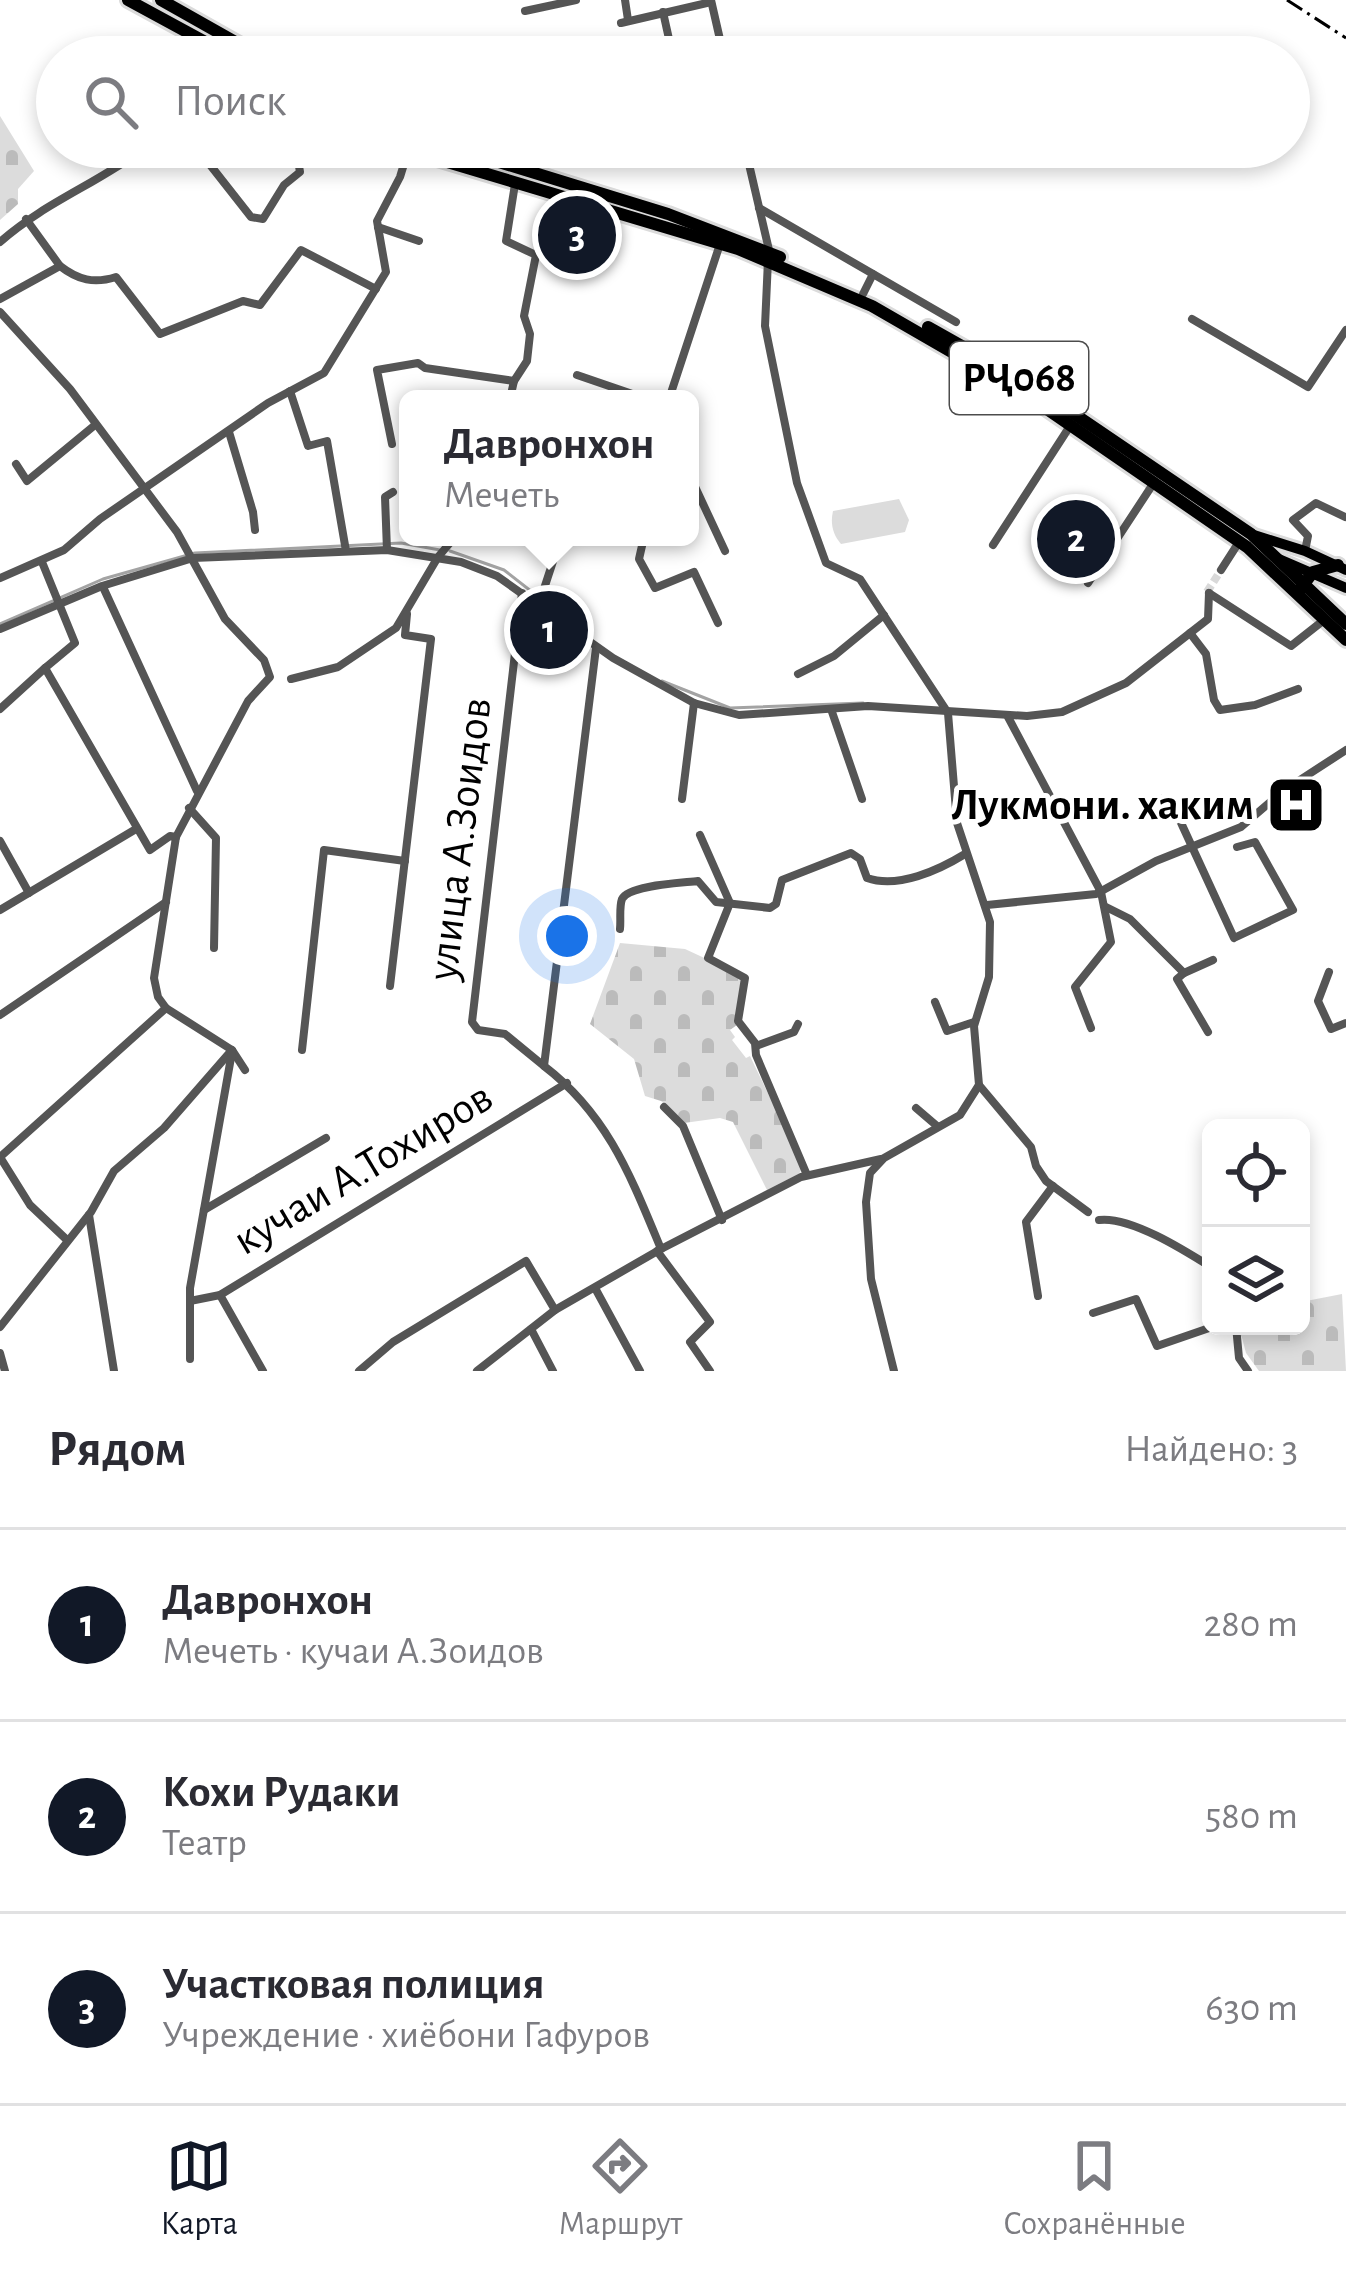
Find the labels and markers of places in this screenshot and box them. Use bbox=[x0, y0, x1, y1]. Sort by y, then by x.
pin: 3 bbox=[538, 190, 616, 280]
pin: 2 bbox=[1037, 494, 1115, 584]
pin: 1 bbox=[510, 585, 588, 675]
hospital icon: Лукмони. хаким bbox=[1265, 774, 1327, 836]
place label: Лукмони. хаким bbox=[951, 783, 1254, 828]

